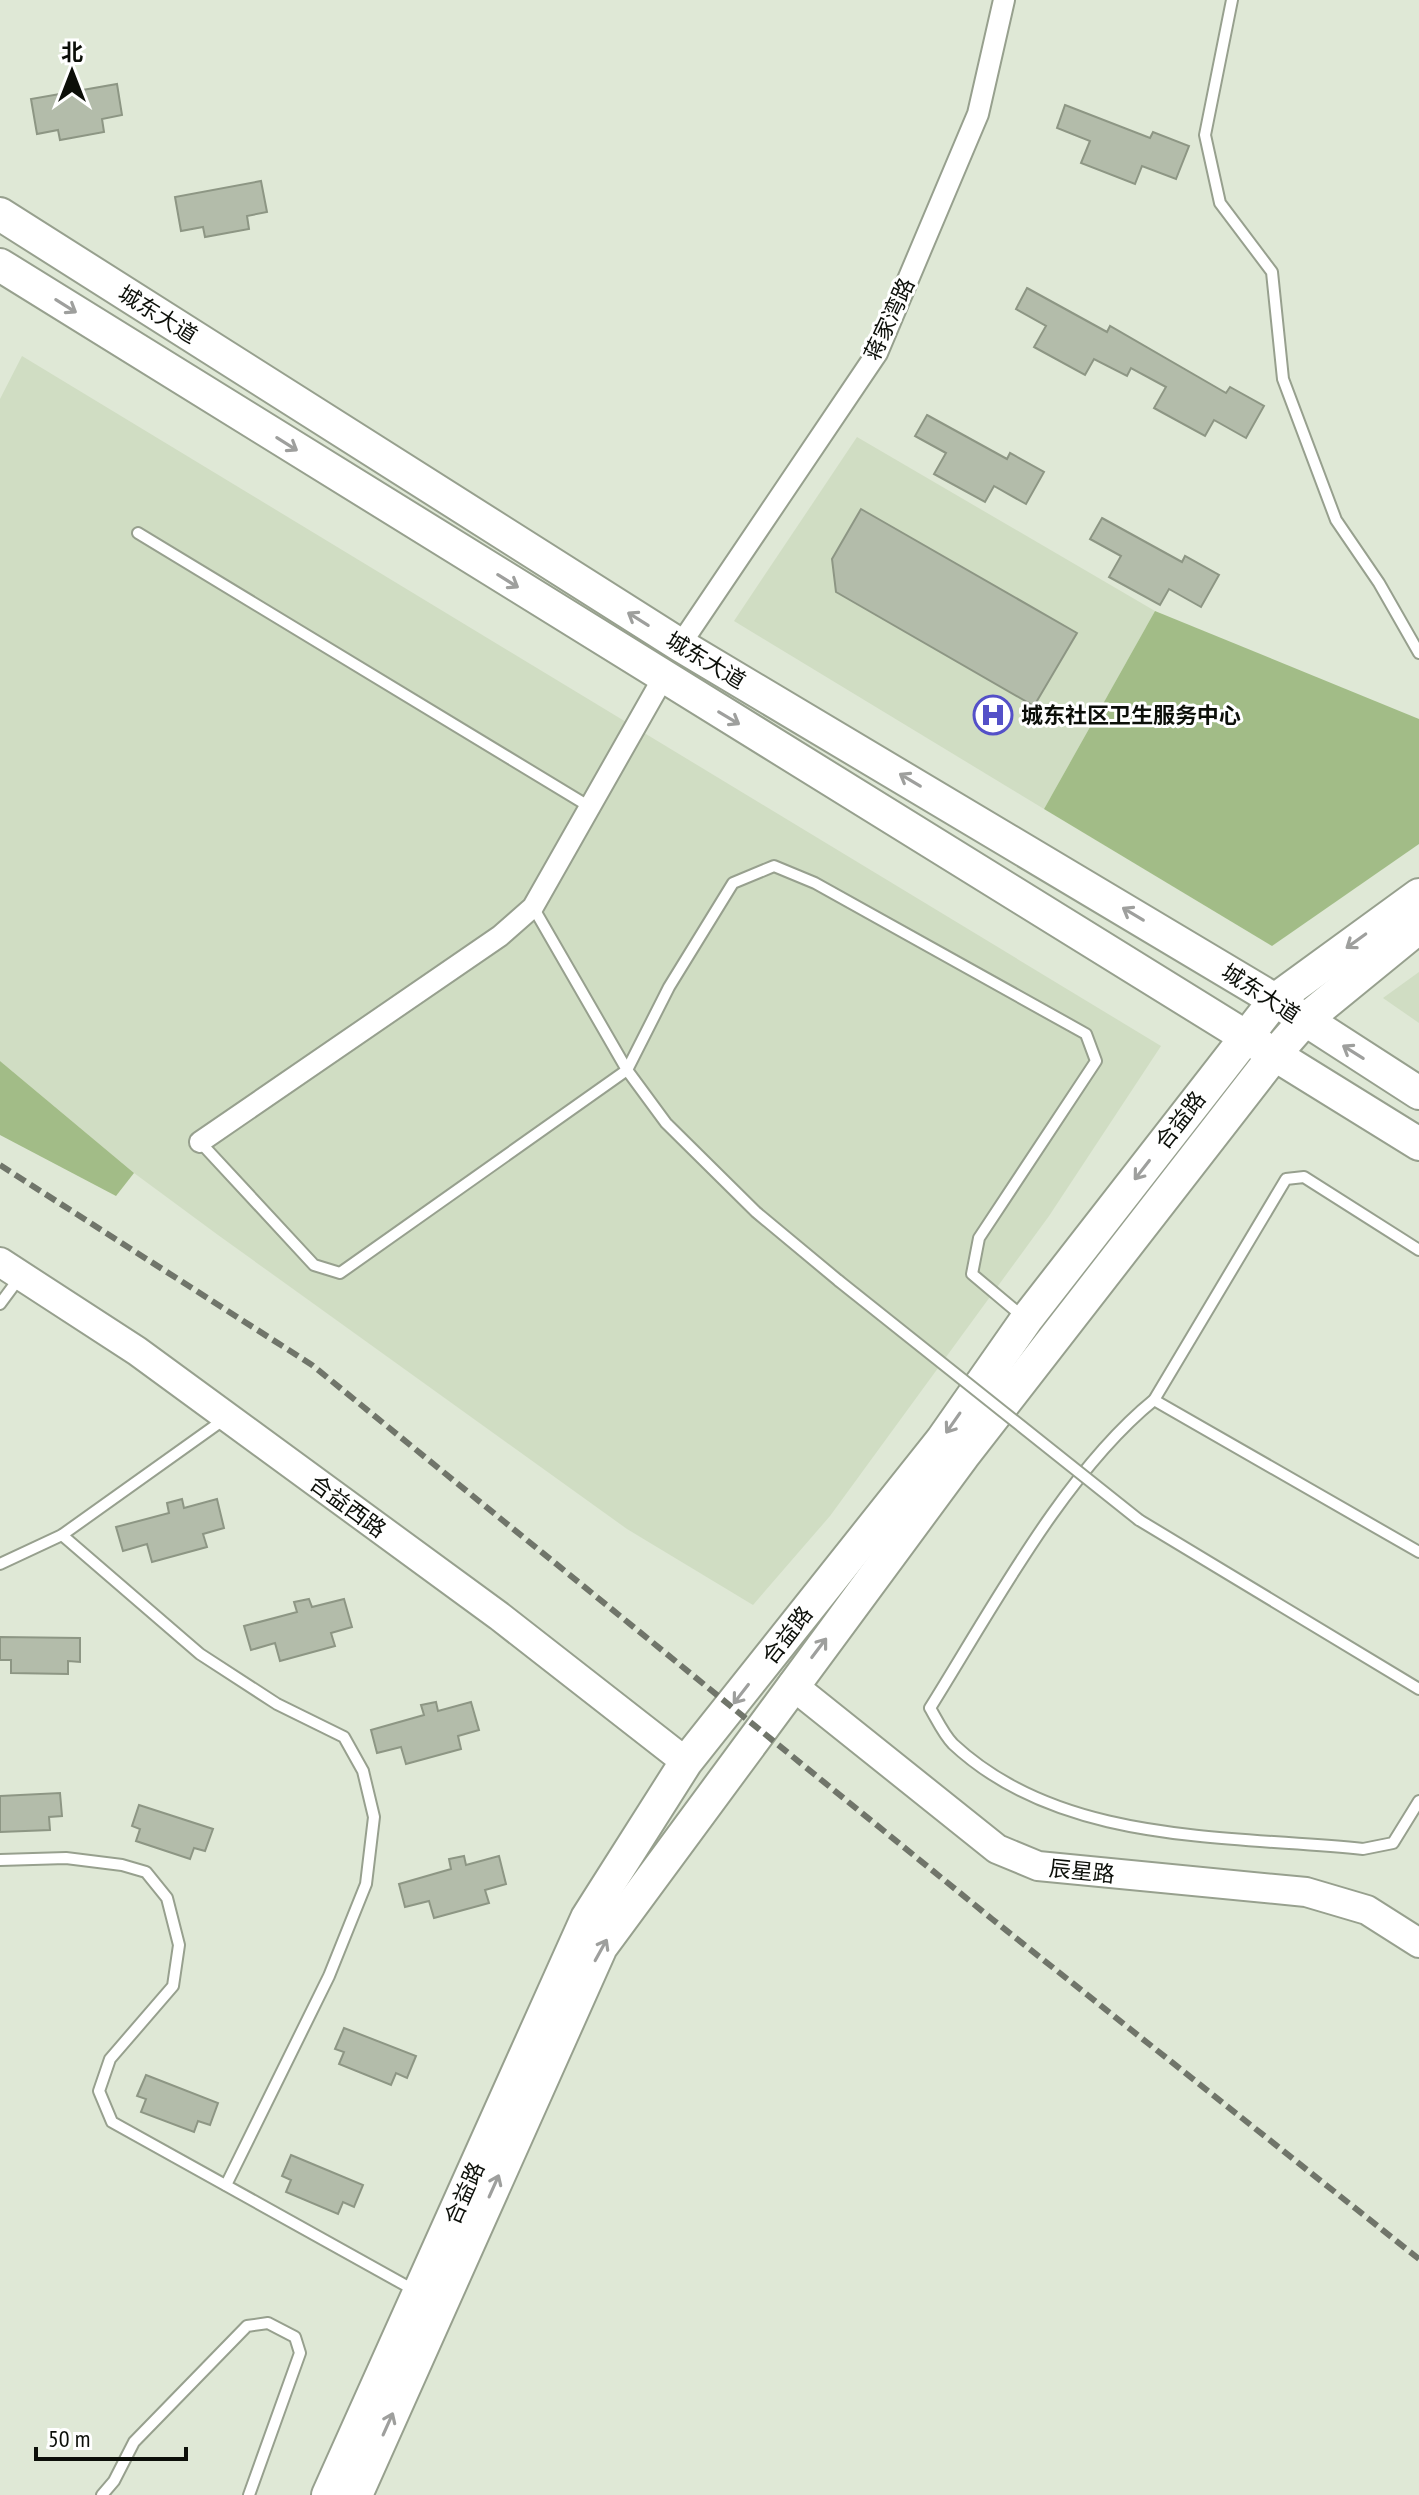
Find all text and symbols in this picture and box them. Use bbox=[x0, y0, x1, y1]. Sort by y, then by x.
north arrow bbox=[32, 32, 112, 112]
text: 北 bbox=[61, 38, 83, 66]
street label: 蒋家湾路 bbox=[858, 273, 920, 365]
street label: 城东大道 bbox=[113, 279, 203, 349]
one-way arrow bbox=[54, 299, 77, 315]
one-way arrow bbox=[275, 436, 298, 452]
one-way arrow bbox=[496, 573, 518, 590]
one-way arrow bbox=[627, 610, 650, 626]
street label: 城东大道 bbox=[661, 625, 751, 695]
hospital icon: 城东社区卫生服务中心 bbox=[972, 694, 1014, 736]
place label: 城东社区卫生服务中心 bbox=[1021, 701, 1241, 729]
one-way arrow bbox=[717, 711, 740, 727]
one-way arrow bbox=[899, 772, 922, 788]
one-way arrow bbox=[1122, 906, 1145, 922]
one-way arrow bbox=[1345, 932, 1367, 949]
street label: 城东大道 bbox=[1216, 957, 1306, 1029]
one-way arrow bbox=[1342, 1043, 1365, 1059]
street label: 合益路 bbox=[1149, 1085, 1211, 1155]
one-way arrow bbox=[1134, 1159, 1151, 1180]
one-way arrow bbox=[945, 1412, 961, 1434]
street label: 合益西路 bbox=[304, 1469, 392, 1543]
street label: 合益路 bbox=[756, 1600, 818, 1670]
one-way arrow bbox=[811, 1638, 828, 1660]
one-way arrow bbox=[732, 1683, 749, 1704]
street label: 辰星路 bbox=[1048, 1854, 1116, 1888]
one-way arrow bbox=[594, 1938, 610, 1962]
street label: 合益路 bbox=[438, 2157, 490, 2229]
one-way arrow bbox=[488, 2175, 503, 2199]
scale bar bbox=[36, 2411, 186, 2461]
one-way arrow bbox=[382, 2412, 397, 2437]
text: 50 m bbox=[48, 2423, 90, 2454]

